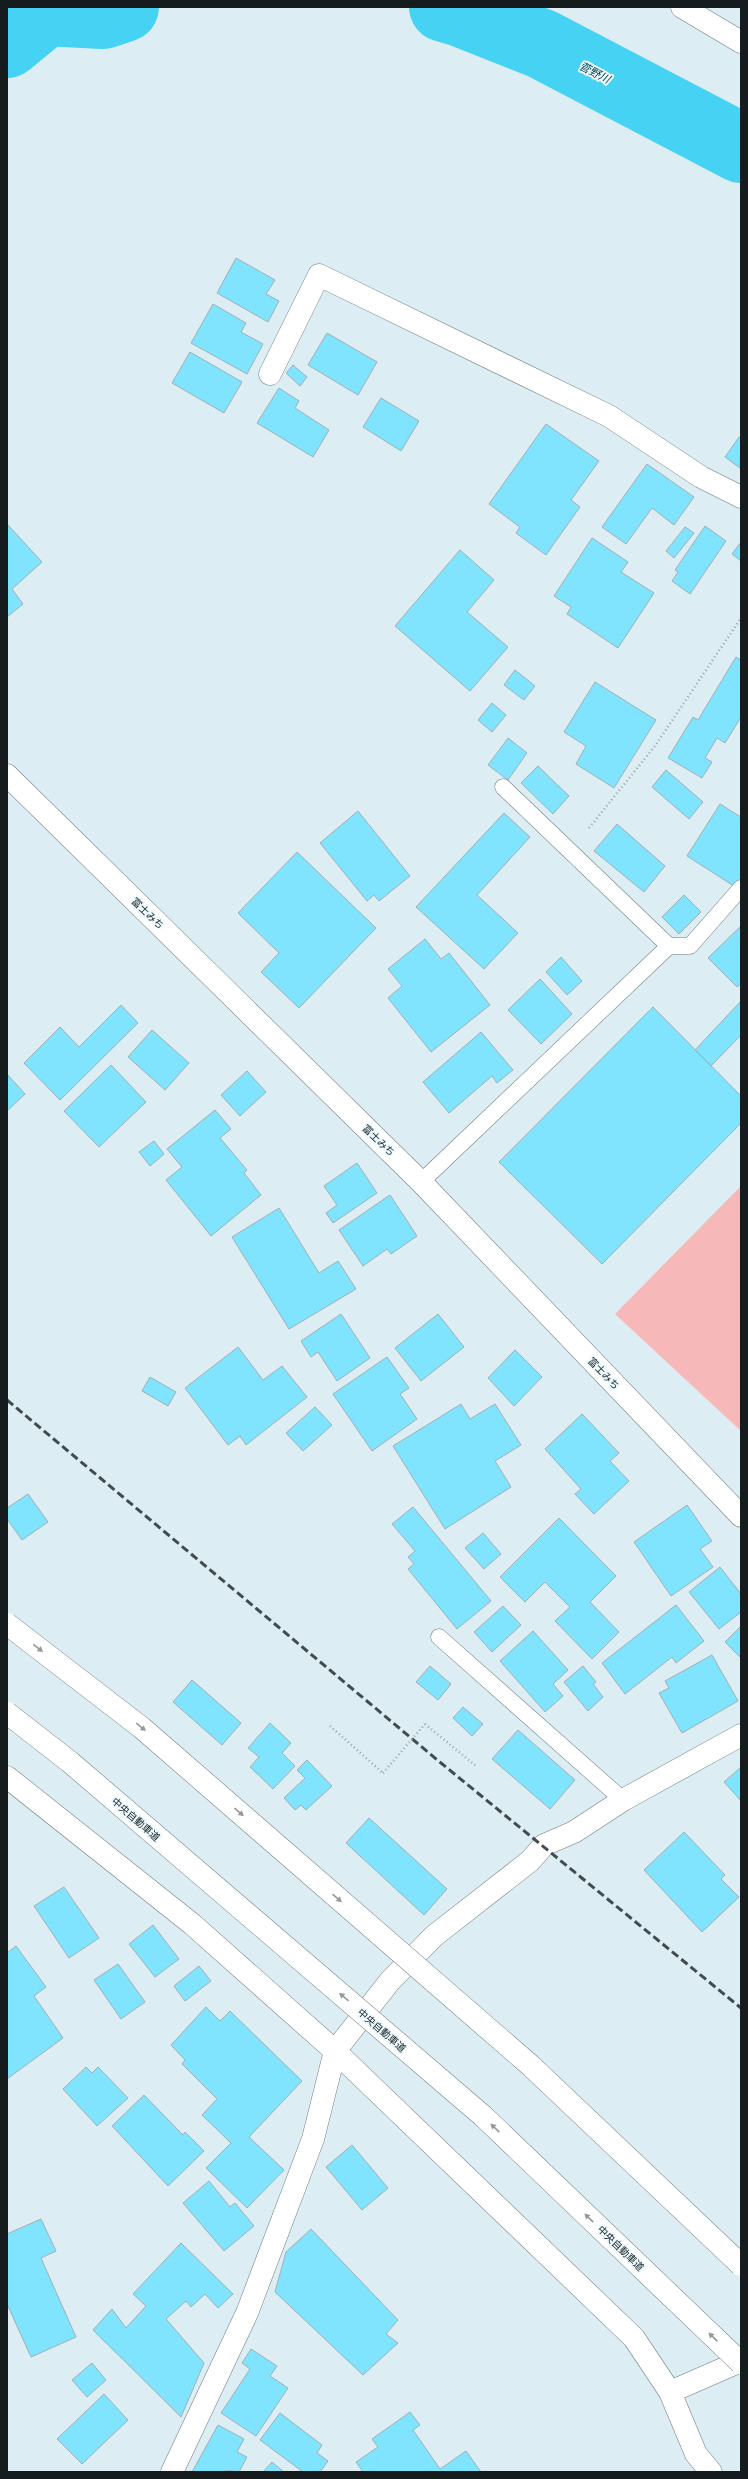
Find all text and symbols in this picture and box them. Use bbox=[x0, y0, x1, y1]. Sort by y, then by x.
water label: 菅野川 bbox=[577, 58, 614, 87]
street label: 富士みち bbox=[129, 894, 167, 932]
street label: 富士みち bbox=[360, 1121, 398, 1159]
street label: 富士みち bbox=[585, 1354, 623, 1392]
one-way arrow bbox=[32, 1644, 43, 1652]
one-way arrow bbox=[135, 1723, 146, 1732]
street label: 中央自動車道 bbox=[109, 1794, 163, 1844]
one-way arrow bbox=[234, 1808, 245, 1817]
one-way arrow bbox=[332, 1893, 343, 1902]
one-way arrow bbox=[338, 1992, 349, 2001]
street label: 中央自動車道 bbox=[355, 2005, 409, 2055]
one-way arrow bbox=[490, 2123, 500, 2132]
one-way arrow bbox=[584, 2213, 594, 2222]
street label: 中央自動車道 bbox=[595, 2222, 647, 2274]
one-way arrow bbox=[708, 2332, 718, 2341]

